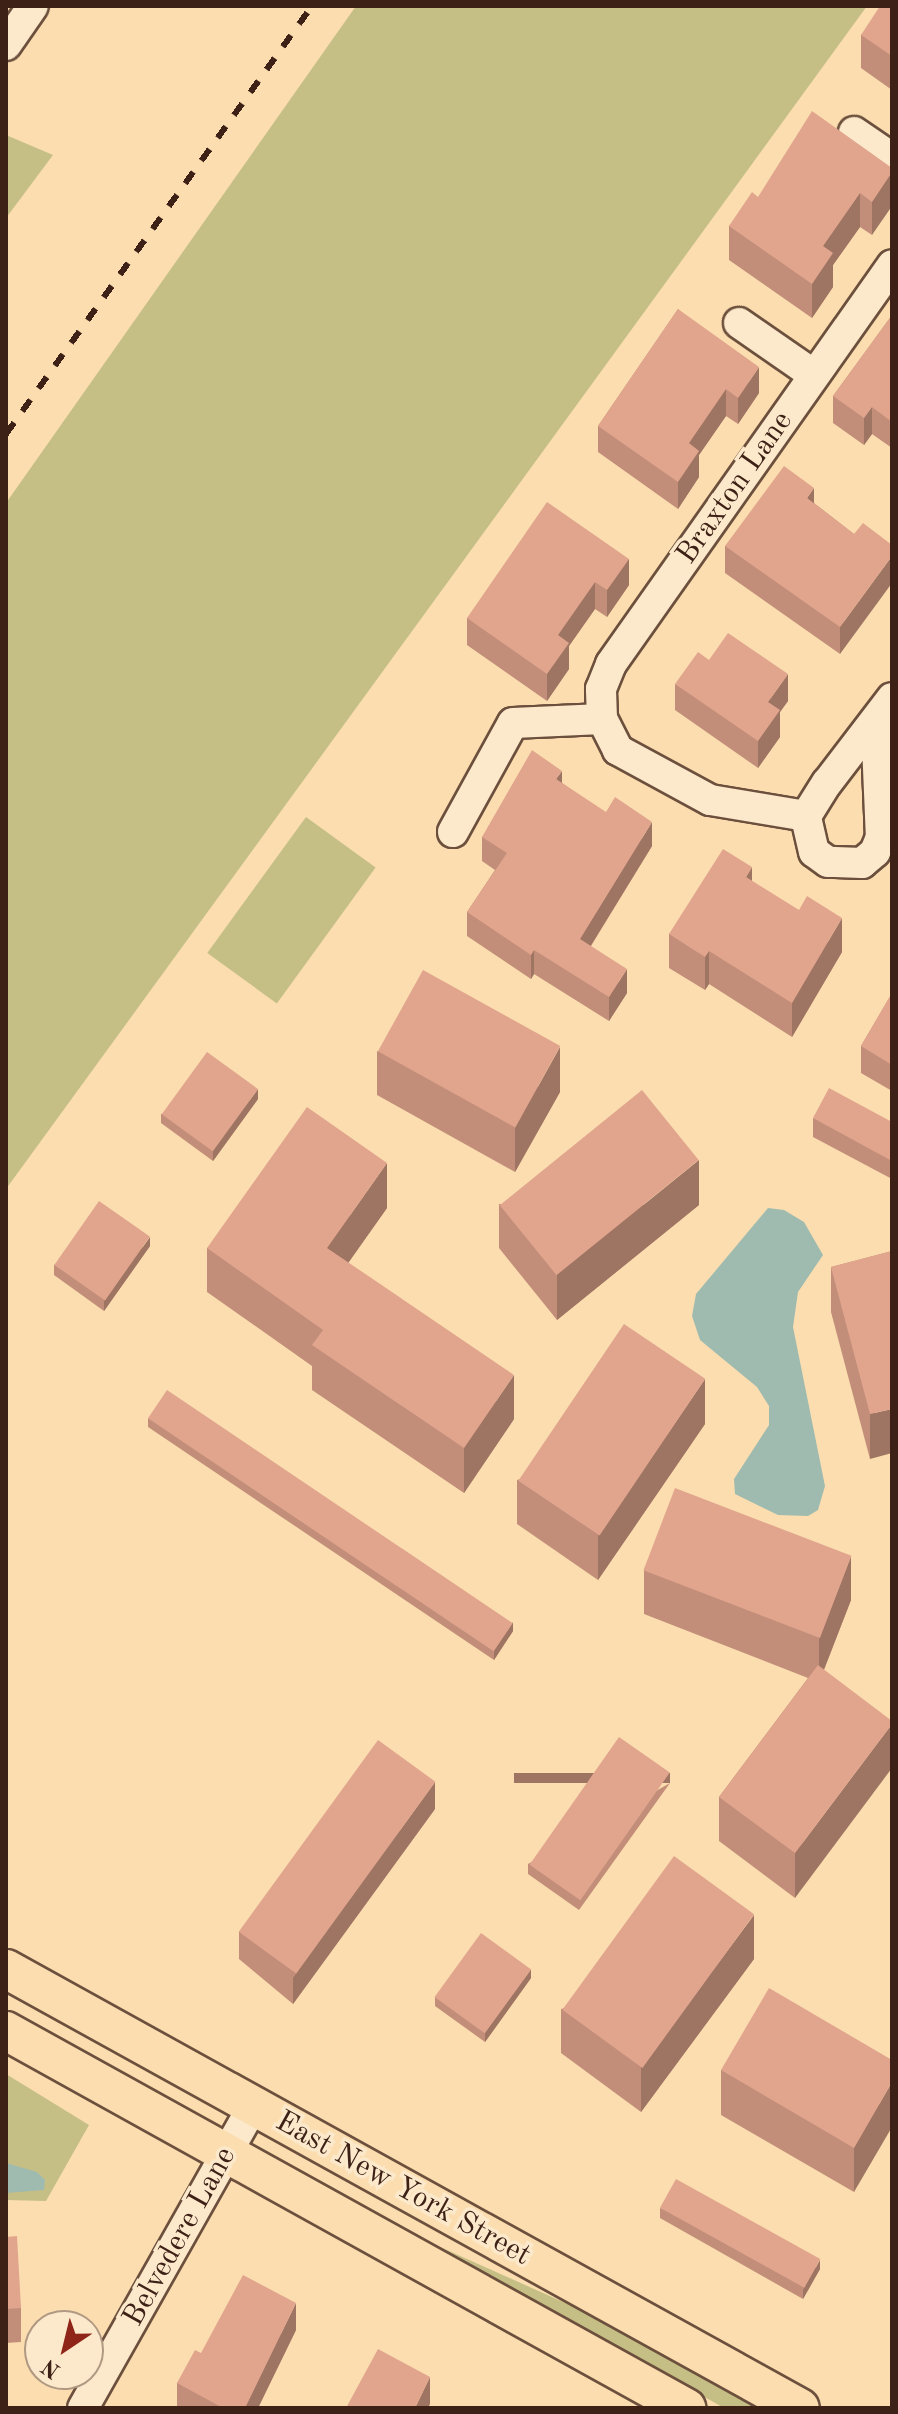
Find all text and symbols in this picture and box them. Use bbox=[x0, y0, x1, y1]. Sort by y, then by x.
street label: Braxton Lane bbox=[669, 405, 801, 571]
street label: East New York Street bbox=[269, 2104, 537, 2274]
street label: Belvedere Lane bbox=[116, 2141, 244, 2333]
north arrow bbox=[24, 2310, 104, 2390]
text: N bbox=[38, 2354, 65, 2382]

